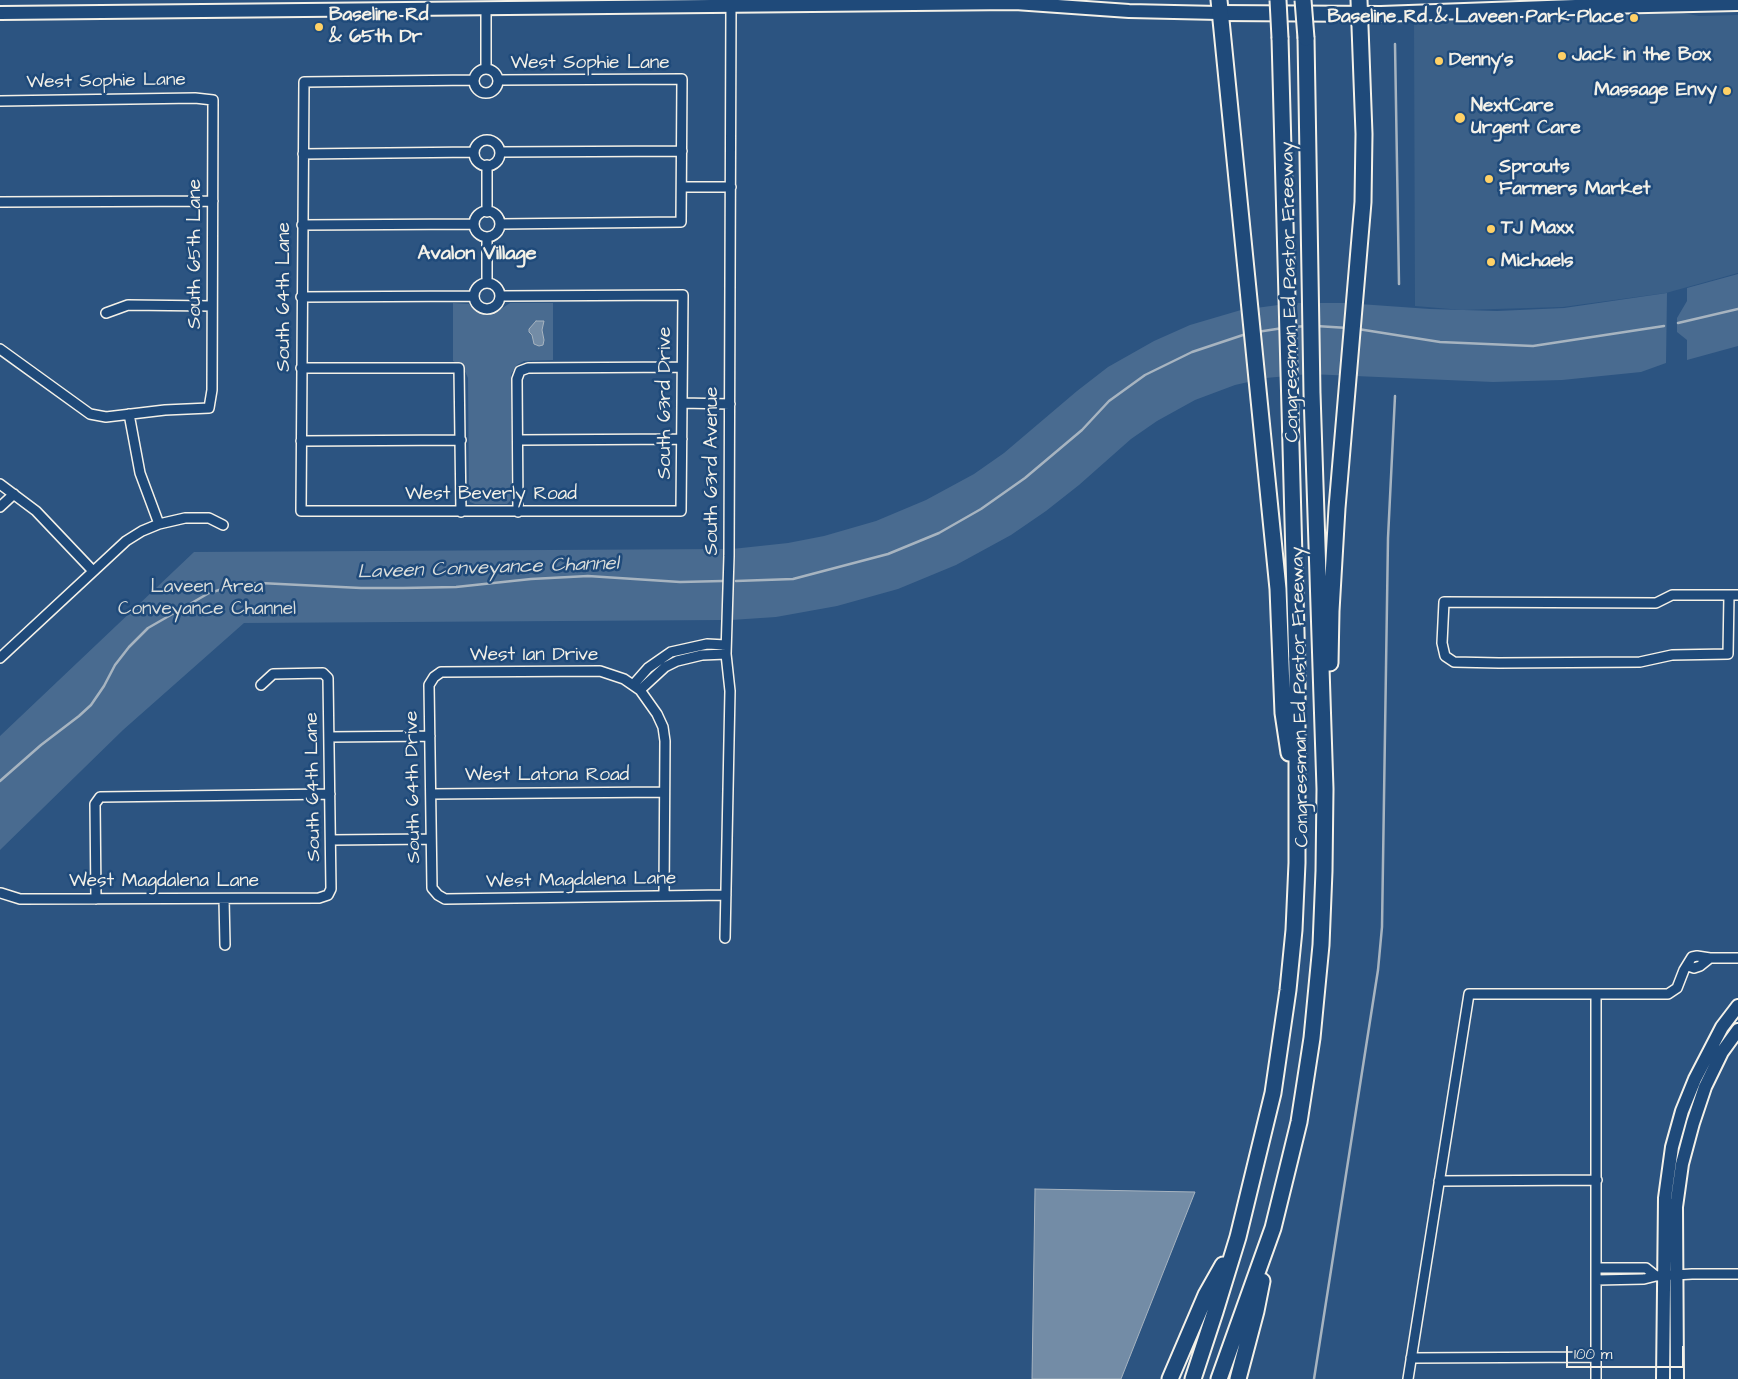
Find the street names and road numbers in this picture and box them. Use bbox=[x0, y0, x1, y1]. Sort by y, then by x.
street label: West Sophie Lane bbox=[510, 53, 670, 75]
street label: West Sophie Lane bbox=[26, 69, 186, 95]
street label: Congressman Ed Pastor Freeway bbox=[1277, 141, 1305, 443]
street label: South 65th Lane bbox=[185, 179, 207, 329]
street label: South 64th Lane bbox=[274, 222, 296, 372]
street label: South 63rd Drive bbox=[655, 327, 677, 479]
street label: South 63rd Avenue bbox=[702, 387, 724, 555]
street label: West Beverly Road bbox=[405, 484, 577, 506]
street label: Congressman Ed Pastor Freeway bbox=[1287, 546, 1315, 848]
street label: West Ian Drive bbox=[470, 645, 598, 667]
street label: South 64th Drive bbox=[401, 711, 427, 863]
street label: South 64th Lane bbox=[301, 712, 327, 862]
street label: West Latona Road bbox=[465, 765, 629, 787]
street label: West Magdalena Lane bbox=[486, 868, 676, 894]
street label: West Magdalena Lane bbox=[69, 871, 259, 893]

